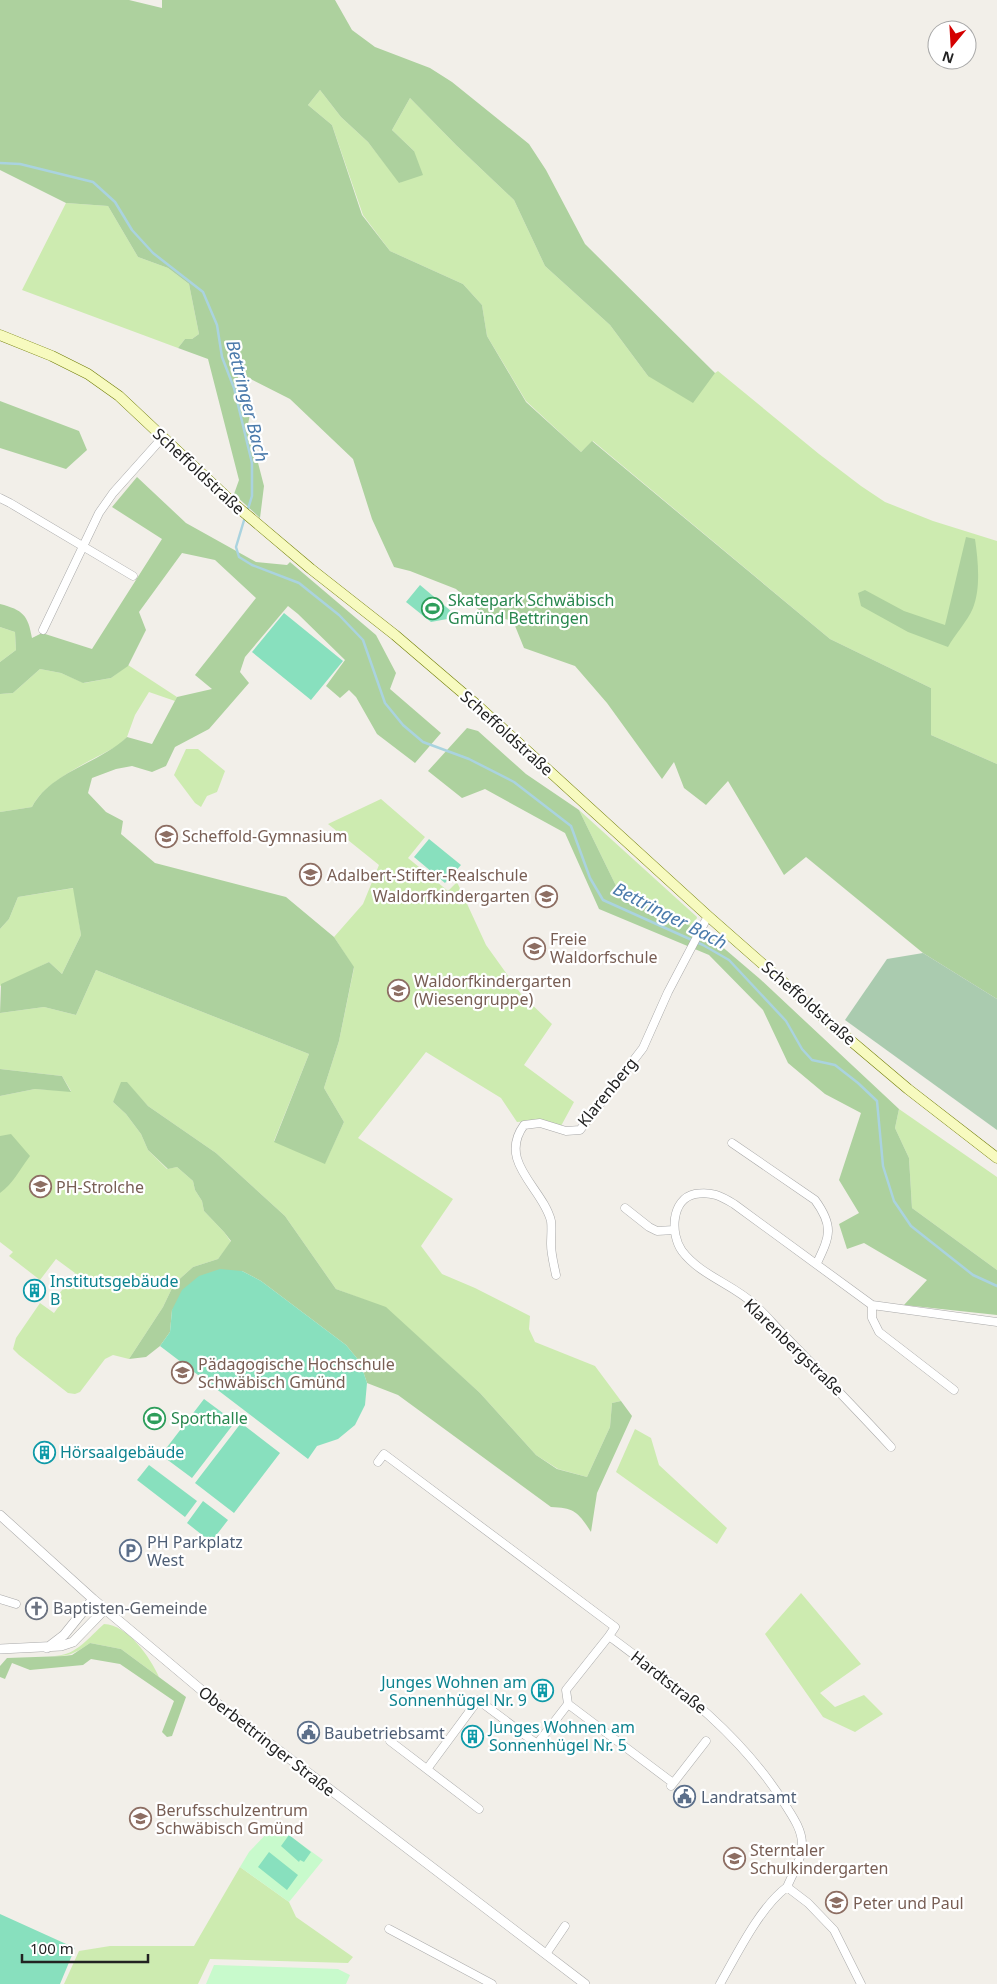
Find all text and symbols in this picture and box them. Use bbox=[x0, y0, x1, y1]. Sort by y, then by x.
north arrow bbox=[927, 20, 977, 70]
text: N bbox=[939, 47, 956, 69]
water label: Bettringer Bach bbox=[221, 337, 275, 464]
street label: Scheffoldstraße bbox=[148, 423, 250, 519]
place label: Skatepark Schwäbisch Gmünd Bettringen bbox=[448, 589, 614, 629]
sports icon: Skatepark Schwäbisch Gmünd Bettringen bbox=[420, 597, 444, 621]
street label: Scheffoldstraße bbox=[456, 685, 558, 781]
school or university icon: Scheffold-Gymnasium bbox=[154, 824, 178, 848]
place label: Scheffold-Gymnasium bbox=[182, 825, 347, 847]
school or university icon: Adalbert-Stifter-Realschule bbox=[299, 863, 323, 887]
place label: Adalbert-Stifter-Realschule bbox=[327, 864, 528, 886]
water label: Bettringer Bach bbox=[609, 876, 732, 954]
school or university icon: Waldorfkindergarten bbox=[534, 884, 558, 908]
place label: Waldorfkindergarten bbox=[373, 885, 530, 907]
place label: Freie Waldorfschule bbox=[550, 928, 658, 968]
school or university icon: Freie Waldorfschule bbox=[522, 936, 546, 960]
street label: Scheffoldstraße bbox=[757, 956, 861, 1050]
place label: Waldorfkindergarten (Wiesengruppe) bbox=[414, 970, 571, 1010]
school or university icon: Waldorfkindergarten (Wiesengruppe) bbox=[386, 978, 410, 1002]
street label: Klarenberg bbox=[572, 1053, 642, 1131]
school or university icon: PH-Strolche bbox=[28, 1175, 52, 1199]
place label: PH-Strolche bbox=[56, 1176, 144, 1198]
place label: Institutsgebäude B bbox=[50, 1270, 178, 1310]
building icon: Institutsgebäude B bbox=[22, 1278, 46, 1302]
street label: Klarenbergstraße bbox=[739, 1294, 849, 1400]
place label: Pädagogische Hochschule Schwäbisch Gmünd bbox=[198, 1353, 395, 1393]
school or university icon: Pädagogische Hochschule Schwäbisch Gmünd bbox=[170, 1361, 194, 1385]
sports icon: Sporthalle bbox=[143, 1406, 167, 1430]
place label: Sporthalle bbox=[171, 1407, 248, 1429]
building icon: Hörsaalgebäude bbox=[32, 1440, 56, 1464]
place label: Hörsaalgebäude bbox=[60, 1441, 184, 1463]
place label: PH Parkplatz West bbox=[147, 1531, 243, 1571]
parking icon: PH Parkplatz West bbox=[119, 1539, 143, 1563]
church icon: Baptisten-Gemeinde bbox=[25, 1596, 49, 1620]
place label: Baptisten-Gemeinde bbox=[53, 1597, 207, 1619]
street label: Hardtstraße bbox=[627, 1645, 711, 1719]
place label: Junges Wohnen am Sonnenhügel Nr. 9 bbox=[379, 1671, 527, 1711]
building icon: Junges Wohnen am Sonnenhügel Nr. 9 bbox=[531, 1679, 555, 1703]
street label: Oberbettringer Straße bbox=[194, 1681, 340, 1801]
place label: Junges Wohnen am Sonnenhügel Nr. 5 bbox=[487, 1716, 635, 1756]
public building icon: Baubetriebsamt bbox=[296, 1721, 320, 1745]
place label: Baubetriebsamt bbox=[324, 1722, 445, 1744]
building icon: Junges Wohnen am Sonnenhügel Nr. 5 bbox=[461, 1724, 485, 1748]
public building icon: Landratsamt bbox=[673, 1785, 697, 1809]
place label: Landratsamt bbox=[701, 1786, 797, 1808]
place label: Berufsschulzentrum Schwäbisch Gmünd bbox=[156, 1799, 308, 1839]
school or university icon: Berufsschulzentrum Schwäbisch Gmünd bbox=[128, 1807, 152, 1831]
place label: Sterntaler Schulkindergarten bbox=[750, 1839, 888, 1879]
school or university icon: Sterntaler Schulkindergarten bbox=[722, 1847, 746, 1871]
school or university icon: Peter und Paul bbox=[825, 1891, 849, 1915]
place label: Peter und Paul bbox=[853, 1892, 964, 1914]
scale bar bbox=[22, 1932, 149, 1964]
text: 100 m bbox=[30, 1938, 74, 1958]

